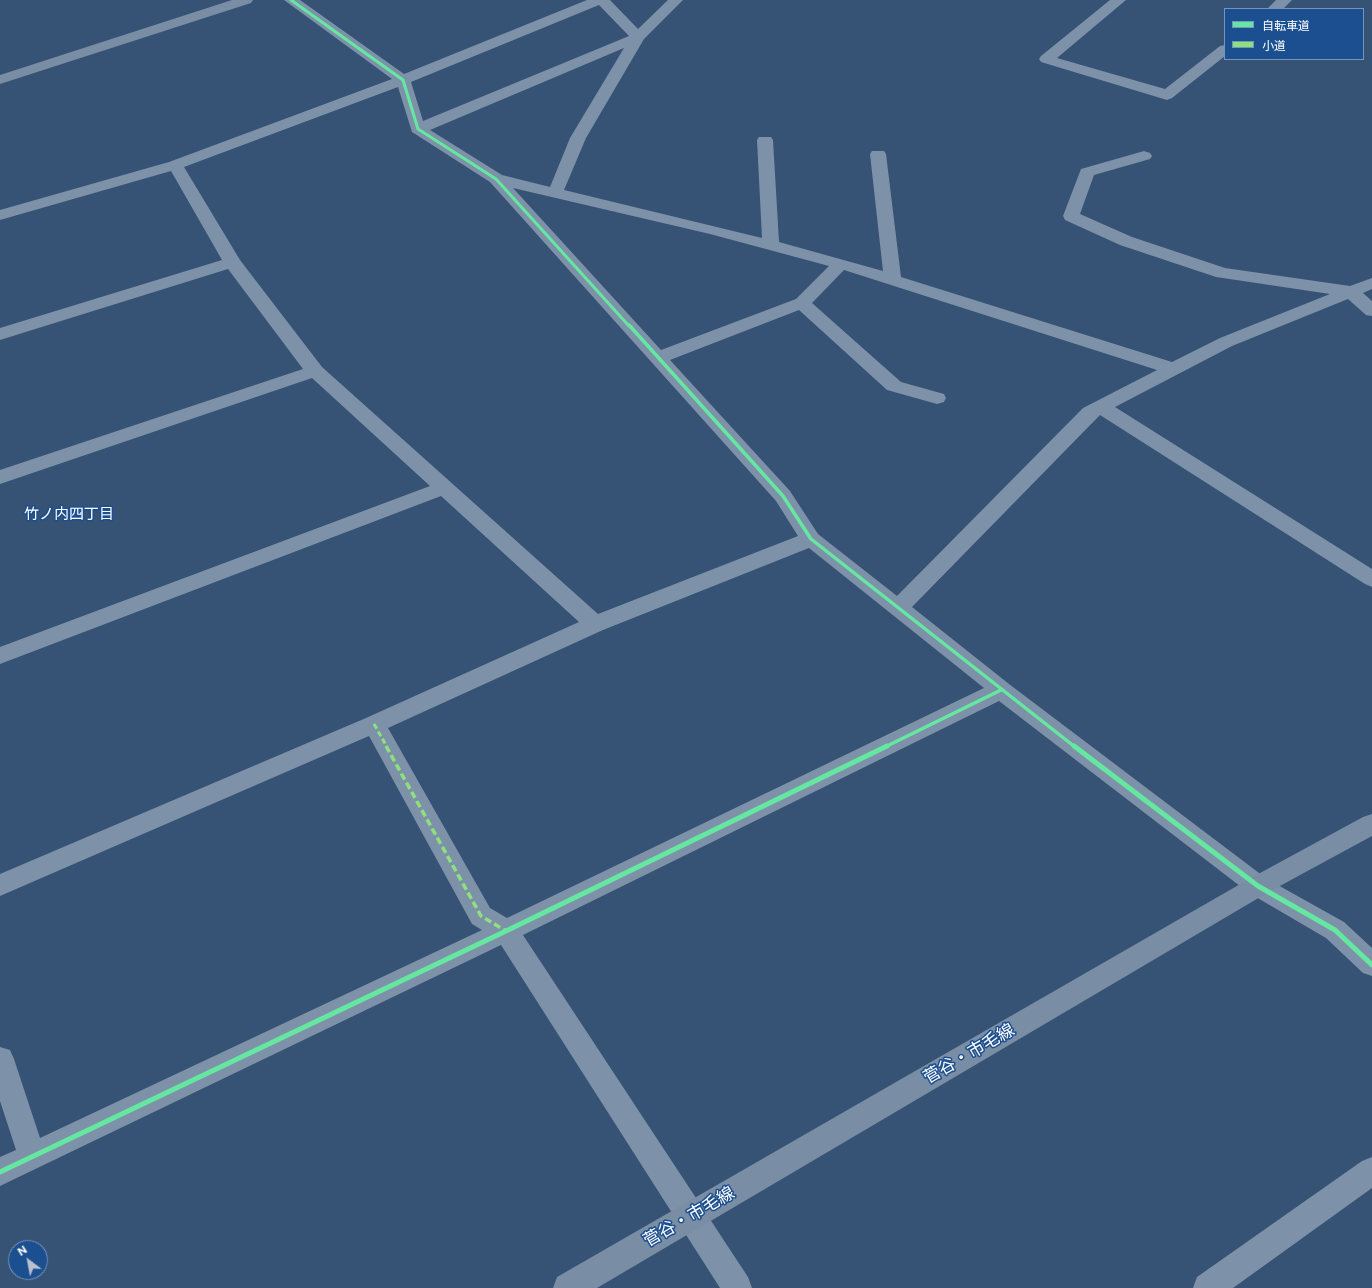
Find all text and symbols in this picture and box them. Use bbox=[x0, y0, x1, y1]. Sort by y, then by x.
legend bbox=[1224, 8, 1364, 60]
text: 自転車道 bbox=[1262, 19, 1310, 33]
text: 小道 bbox=[1262, 39, 1286, 53]
district label: 竹ノ内四丁目 bbox=[24, 505, 114, 523]
street label: 菅谷・市毛線 bbox=[920, 1020, 1018, 1088]
street label: 菅谷・市毛線 bbox=[640, 1183, 738, 1251]
north arrow bbox=[8, 1240, 48, 1280]
text: N bbox=[15, 1243, 29, 1258]

